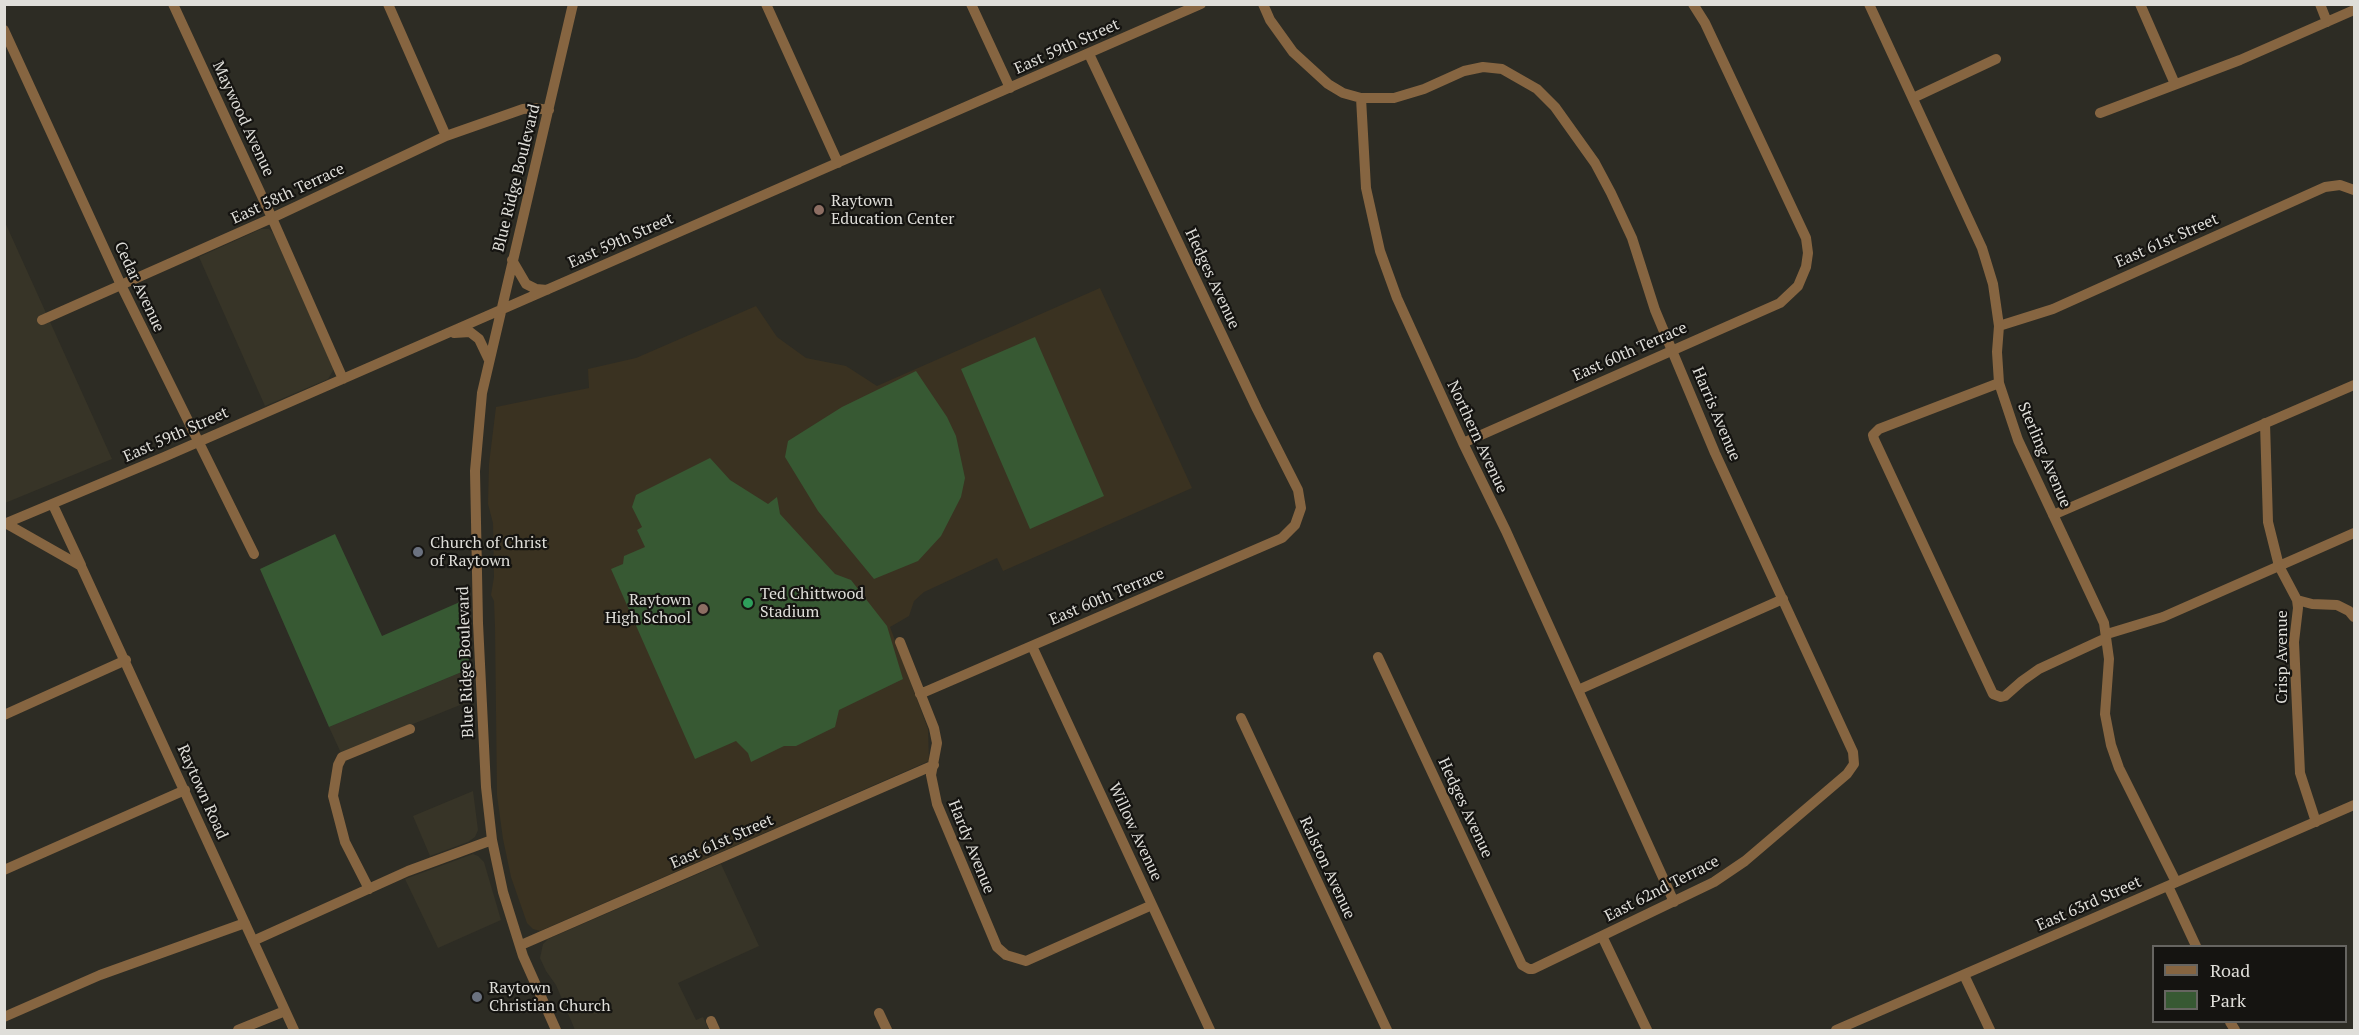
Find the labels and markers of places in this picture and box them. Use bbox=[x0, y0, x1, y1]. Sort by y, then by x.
place label: Raytown Education Center bbox=[831, 191, 955, 229]
marker: Raytown Education Center bbox=[812, 203, 826, 217]
place label: Church of Christ of Raytown bbox=[430, 533, 547, 571]
marker: Church of Christ of Raytown bbox=[411, 545, 425, 559]
place label: Ted Chittwood Stadium bbox=[760, 584, 864, 622]
place label: Raytown High School bbox=[605, 590, 691, 628]
marker: Ted Chittwood Stadium bbox=[741, 596, 755, 610]
marker: Raytown High School bbox=[696, 602, 710, 616]
place label: Raytown Christian Church bbox=[489, 978, 611, 1016]
marker: Raytown Christian Church bbox=[470, 990, 484, 1004]

